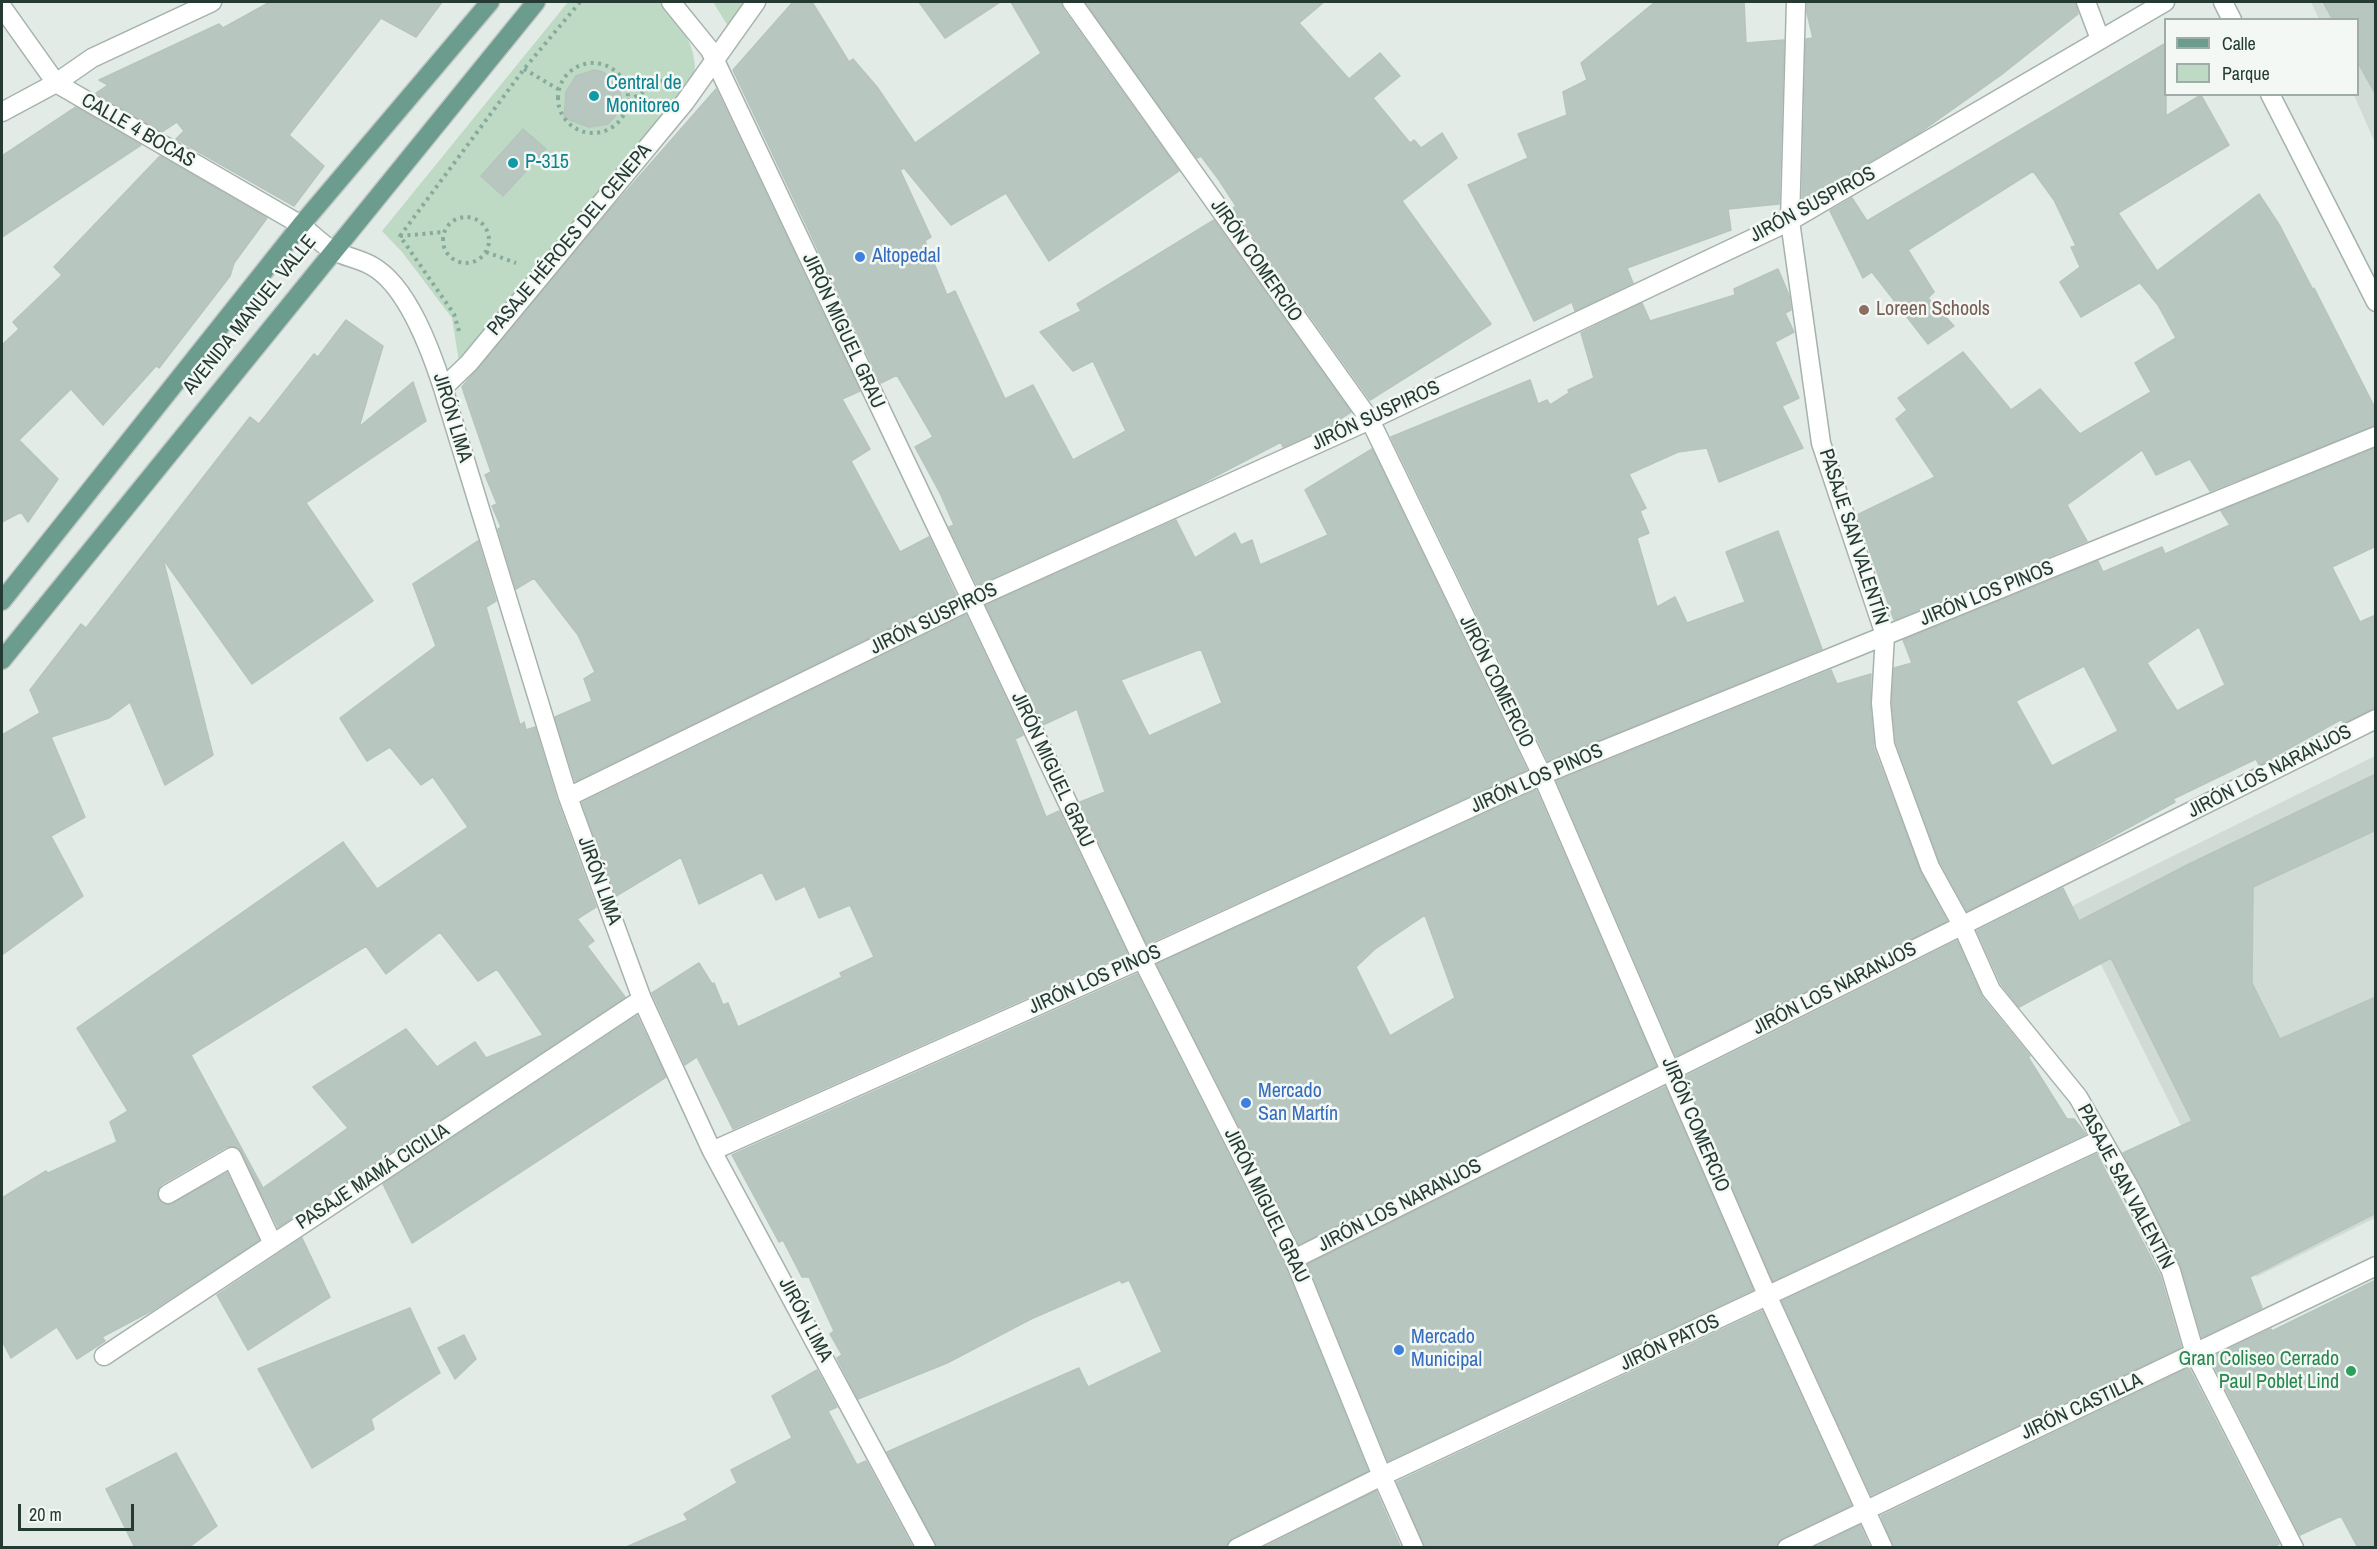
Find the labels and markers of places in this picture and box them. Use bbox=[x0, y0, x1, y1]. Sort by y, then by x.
place label: Central de Monitoreo bbox=[606, 72, 682, 119]
marker: Central de Monitoreo bbox=[587, 89, 601, 103]
place label: P-315 bbox=[525, 151, 569, 175]
marker: P-315 bbox=[506, 156, 520, 170]
place label: Altopedal bbox=[872, 245, 940, 269]
marker: Altopedal bbox=[853, 250, 867, 264]
place label: Loreen Schools bbox=[1876, 298, 1990, 322]
marker: Loreen Schools bbox=[1857, 303, 1871, 317]
place label: Mercado San Martín bbox=[1258, 1080, 1338, 1127]
marker: Mercado San Martín bbox=[1239, 1096, 1253, 1110]
place label: Mercado Municipal bbox=[1411, 1326, 1482, 1373]
marker: Mercado Municipal bbox=[1392, 1343, 1406, 1357]
place label: Gran Coliseo Cerrado Paul Poblet Lind bbox=[2179, 1348, 2339, 1395]
marker: Gran Coliseo Cerrado Paul Poblet Lind bbox=[2344, 1364, 2358, 1378]

